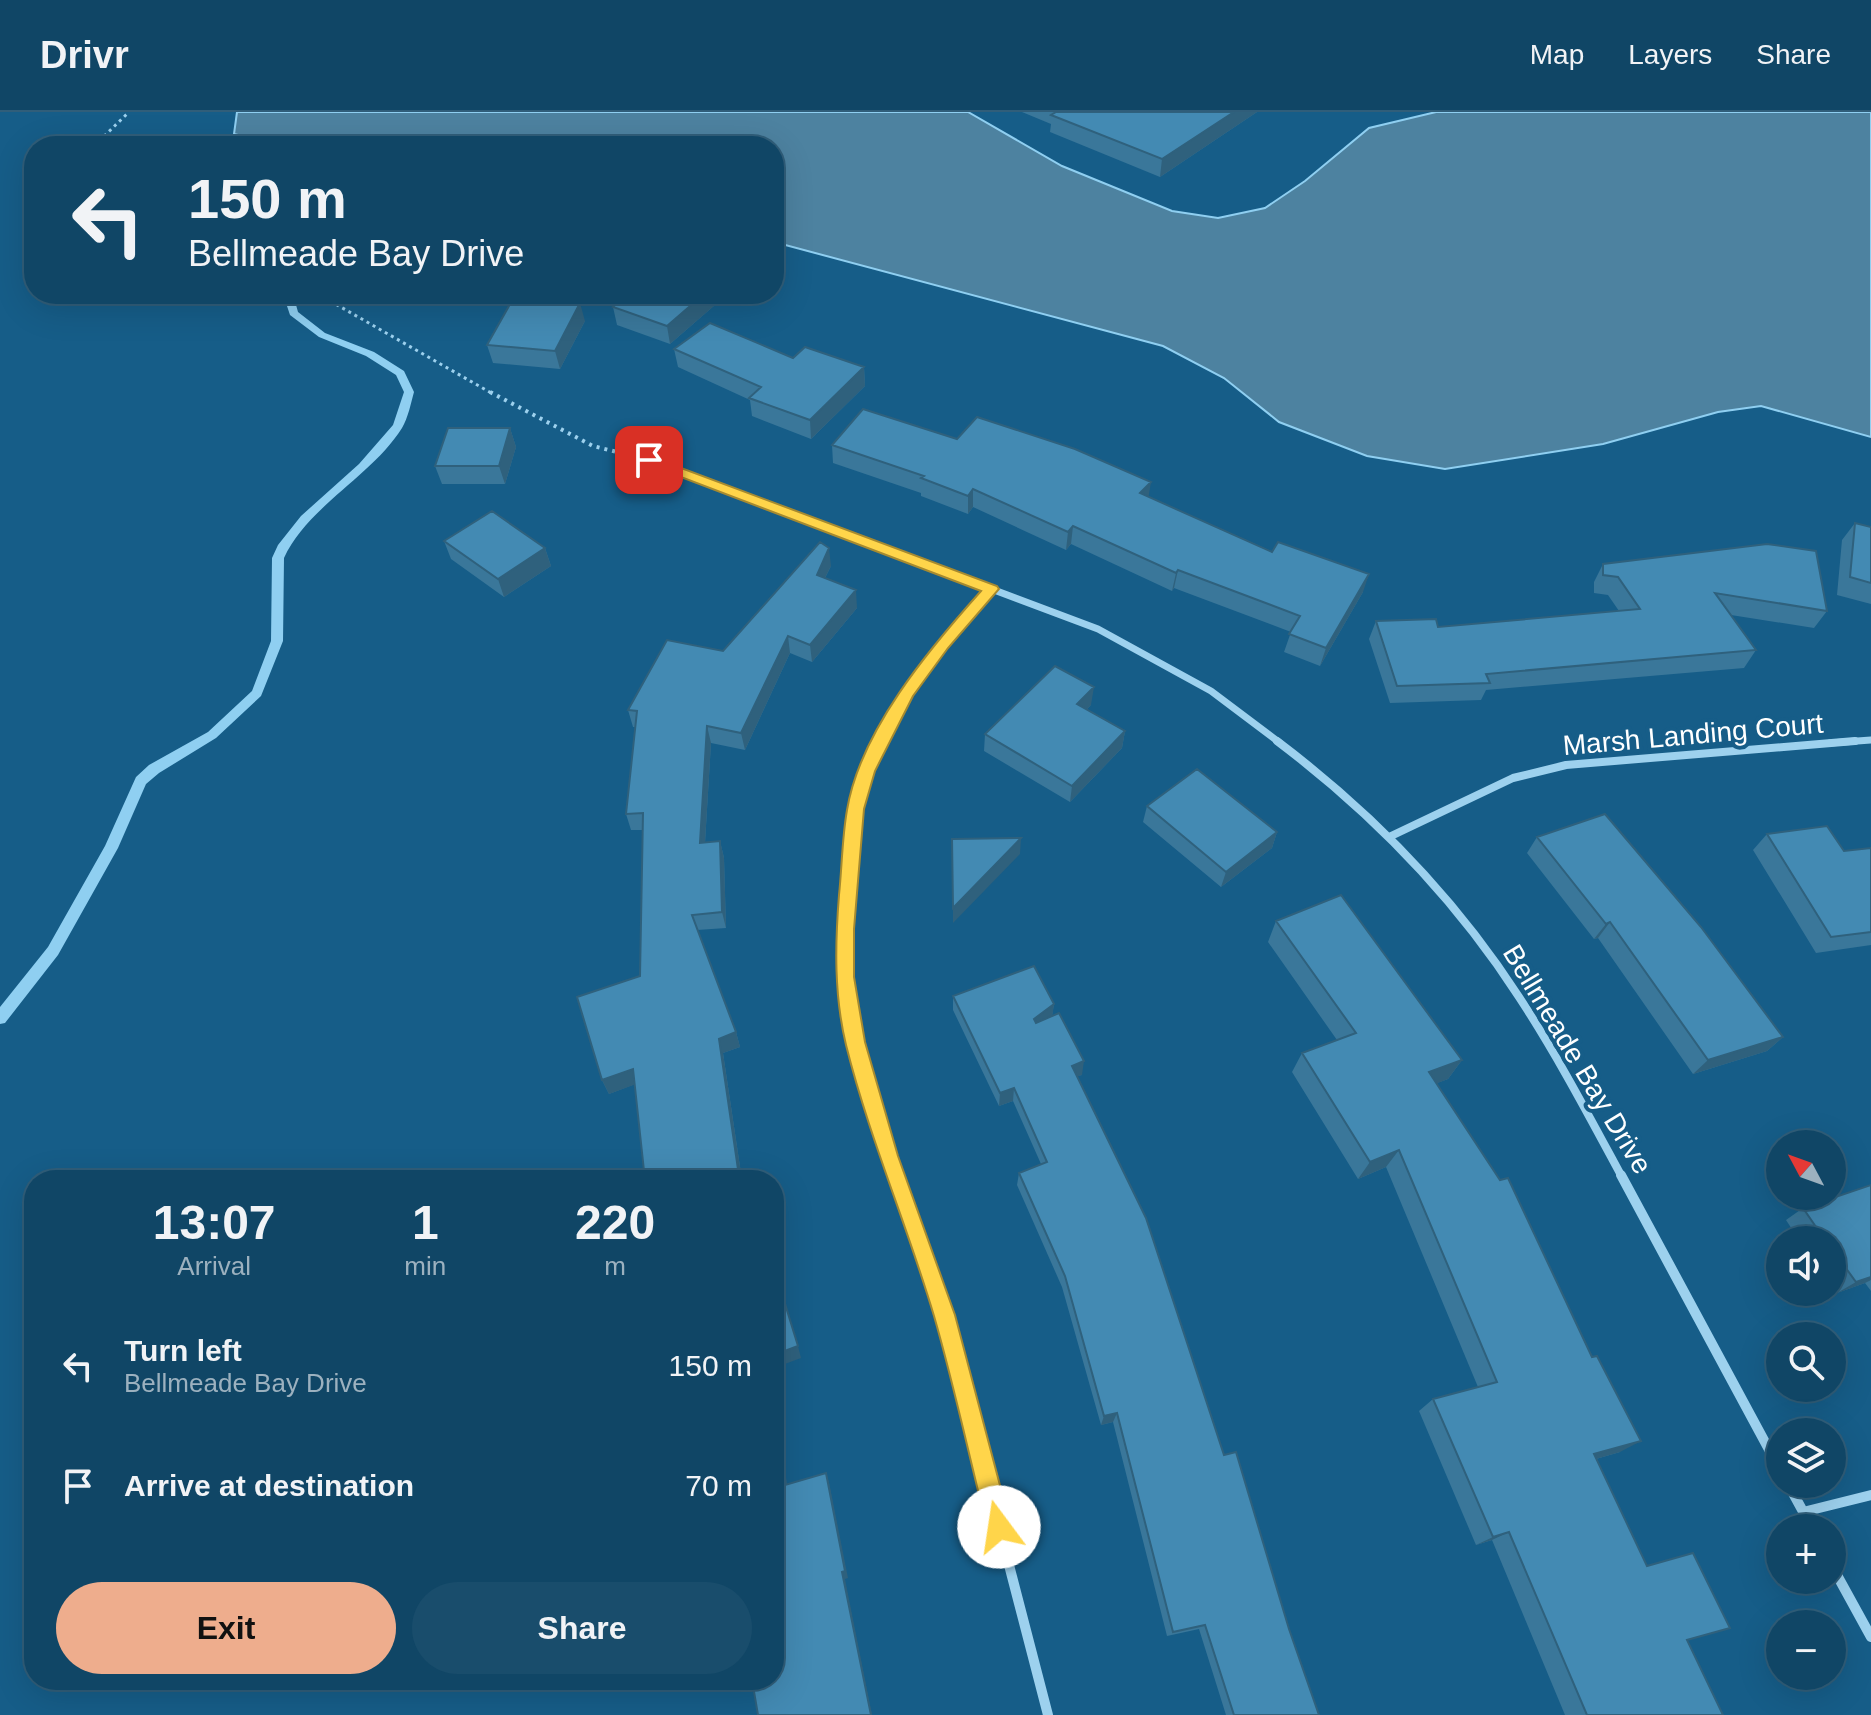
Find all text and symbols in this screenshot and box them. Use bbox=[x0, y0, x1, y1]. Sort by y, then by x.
text: Drivr bbox=[40, 34, 129, 76]
text: Map bbox=[1530, 39, 1584, 70]
text: Layers bbox=[1628, 39, 1712, 70]
text: Share bbox=[1756, 39, 1831, 70]
text: 150 m bbox=[188, 167, 347, 230]
icon: left bbox=[56, 168, 160, 272]
text: Bellmeade Bay Drive bbox=[188, 233, 524, 274]
pin bbox=[615, 426, 683, 494]
icon: arrive bbox=[627, 438, 671, 482]
street label: Marsh Landing Court bbox=[1561, 708, 1825, 761]
street label: Bellmeade Bay Drive bbox=[1497, 939, 1658, 1179]
north arrow bbox=[1766, 1130, 1846, 1210]
map controls bbox=[1766, 1130, 1846, 1690]
text: 13:07 bbox=[153, 1196, 276, 1249]
text: 1 bbox=[412, 1196, 439, 1249]
text: 220 bbox=[575, 1196, 655, 1249]
button: sound bbox=[1766, 1226, 1846, 1306]
text: Arrival bbox=[177, 1251, 251, 1281]
text: min bbox=[404, 1251, 446, 1281]
text: m bbox=[604, 1251, 626, 1281]
button: search bbox=[1766, 1322, 1846, 1402]
text: Turn left bbox=[124, 1334, 242, 1367]
icon: left bbox=[56, 1344, 100, 1388]
text: 150 m bbox=[669, 1349, 752, 1382]
text: Bellmeade Bay Drive bbox=[124, 1368, 367, 1398]
button: layers bbox=[1766, 1418, 1846, 1498]
icon: arrive bbox=[56, 1464, 100, 1508]
text: Arrive at destination bbox=[124, 1469, 414, 1502]
text: 70 m bbox=[685, 1469, 752, 1502]
position arrow bbox=[957, 1485, 1041, 1569]
button: + bbox=[1766, 1514, 1846, 1594]
button: Exit bbox=[56, 1582, 396, 1674]
button: Share bbox=[412, 1582, 752, 1674]
button: − bbox=[1766, 1610, 1846, 1690]

